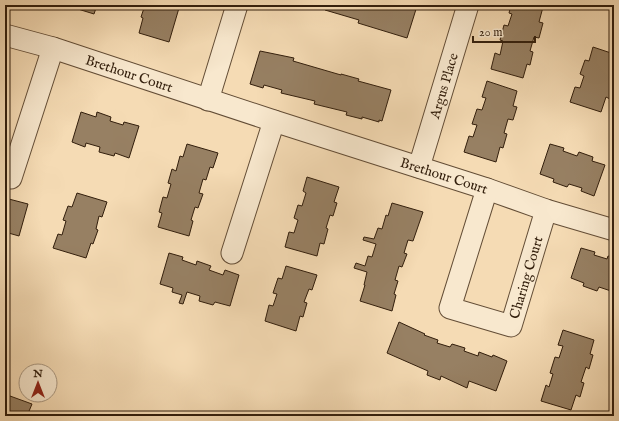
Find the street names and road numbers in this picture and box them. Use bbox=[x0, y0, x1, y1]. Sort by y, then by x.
street label: Argus Place bbox=[426, 50, 463, 122]
street label: Brethour Court bbox=[83, 51, 175, 97]
street label: Brethour Court bbox=[398, 154, 490, 199]
street label: Charing Court bbox=[506, 234, 548, 321]

